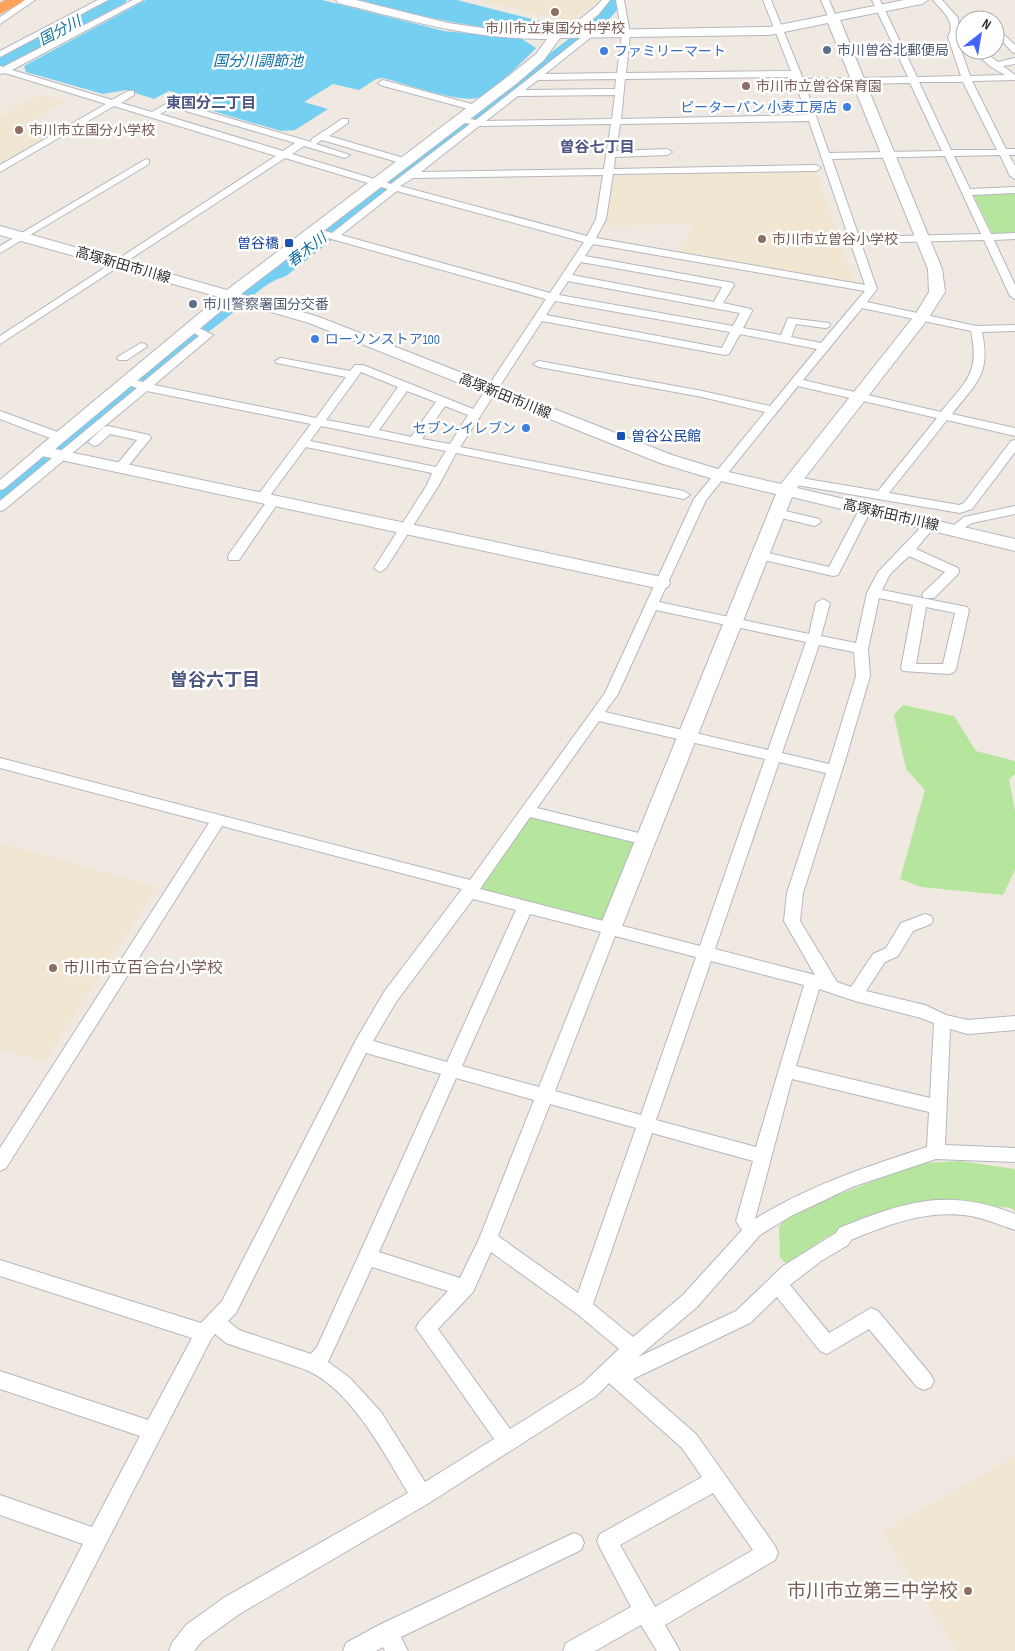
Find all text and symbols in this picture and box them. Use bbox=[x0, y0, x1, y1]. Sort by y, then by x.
marker: 市川市立東国分中学校 bbox=[549, 6, 561, 18]
north arrow bbox=[955, 10, 1005, 60]
water label: 国分川 bbox=[36, 11, 86, 50]
text: N bbox=[979, 15, 994, 33]
place label: 市川市立東国分中学校 bbox=[485, 20, 625, 37]
place label: 市川曽谷北郵便局 bbox=[837, 42, 949, 59]
place label: ファミリーマート bbox=[614, 43, 726, 60]
marker: 市川曽谷北郵便局 bbox=[821, 44, 833, 56]
marker: ファミリーマート bbox=[598, 45, 610, 57]
water label: 国分川調節池 bbox=[213, 52, 305, 71]
place label: 市川市立曽谷保育園 bbox=[756, 78, 882, 95]
marker: 市川市立曽谷保育園 bbox=[740, 80, 752, 92]
district label: 東国分二丁目 bbox=[166, 94, 256, 113]
place label: ピーターパン 小麦工房店 bbox=[680, 99, 837, 116]
marker: ピーターパン 小麦工房店 bbox=[841, 101, 853, 113]
place label: 市川市立国分小学校 bbox=[29, 122, 155, 139]
marker: 市川市立国分小学校 bbox=[13, 124, 25, 136]
district label: 曽谷七丁目 bbox=[559, 138, 635, 157]
water label: 春木川 bbox=[283, 227, 332, 271]
place label: 市川市立曽谷小学校 bbox=[772, 231, 898, 248]
marker: 市川市立曽谷小学校 bbox=[756, 233, 768, 245]
place label: 曽谷橋 bbox=[237, 235, 279, 252]
marker: 曽谷橋 bbox=[283, 237, 295, 249]
street label: 高塚新田市川線 bbox=[74, 243, 172, 287]
place label: 市川警察署国分交番 bbox=[203, 296, 329, 313]
marker: 市川警察署国分交番 bbox=[187, 298, 199, 310]
place label: ローソンストア100 bbox=[325, 331, 440, 348]
marker: ローソンストア100 bbox=[309, 333, 321, 345]
street label: 高塚新田市川線 bbox=[456, 370, 554, 422]
place label: セブン-イレブン bbox=[413, 420, 516, 437]
marker: セブン-イレブン bbox=[520, 422, 532, 434]
place label: 曽谷公民館 bbox=[631, 428, 701, 445]
marker: 曽谷公民館 bbox=[615, 430, 627, 442]
street label: 高塚新田市川線 bbox=[841, 496, 941, 534]
district label: 曽谷六丁目 bbox=[170, 670, 260, 691]
place label: 市川市立百合台小学校 bbox=[63, 959, 223, 978]
marker: 市川市立百合台小学校 bbox=[47, 962, 59, 974]
place label: 市川市立第三中学校 bbox=[787, 1580, 958, 1603]
marker: 市川市立第三中学校 bbox=[962, 1585, 974, 1597]

